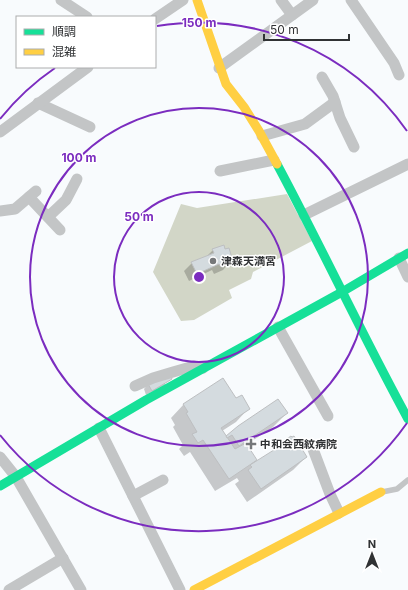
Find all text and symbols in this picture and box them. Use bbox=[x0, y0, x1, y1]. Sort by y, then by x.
text: 150 m bbox=[182, 15, 216, 30]
legend bbox=[16, 16, 156, 68]
scale bar bbox=[264, 16, 349, 42]
text: 50 m bbox=[270, 22, 299, 37]
text: 順調 bbox=[52, 24, 76, 39]
text: 混雑 bbox=[52, 44, 76, 59]
text: 100 m bbox=[61, 150, 97, 165]
text: 50 m bbox=[124, 209, 154, 224]
place label: 津森天満宮 bbox=[221, 254, 276, 268]
marker: 津森天満宮 bbox=[208, 256, 218, 266]
centre of rings bbox=[192, 270, 206, 284]
place label: 中和会西紋病院 bbox=[260, 437, 337, 451]
marker: 中和会西紋病院 bbox=[245, 438, 257, 450]
north arrow bbox=[352, 534, 392, 574]
text: N bbox=[368, 537, 376, 551]

